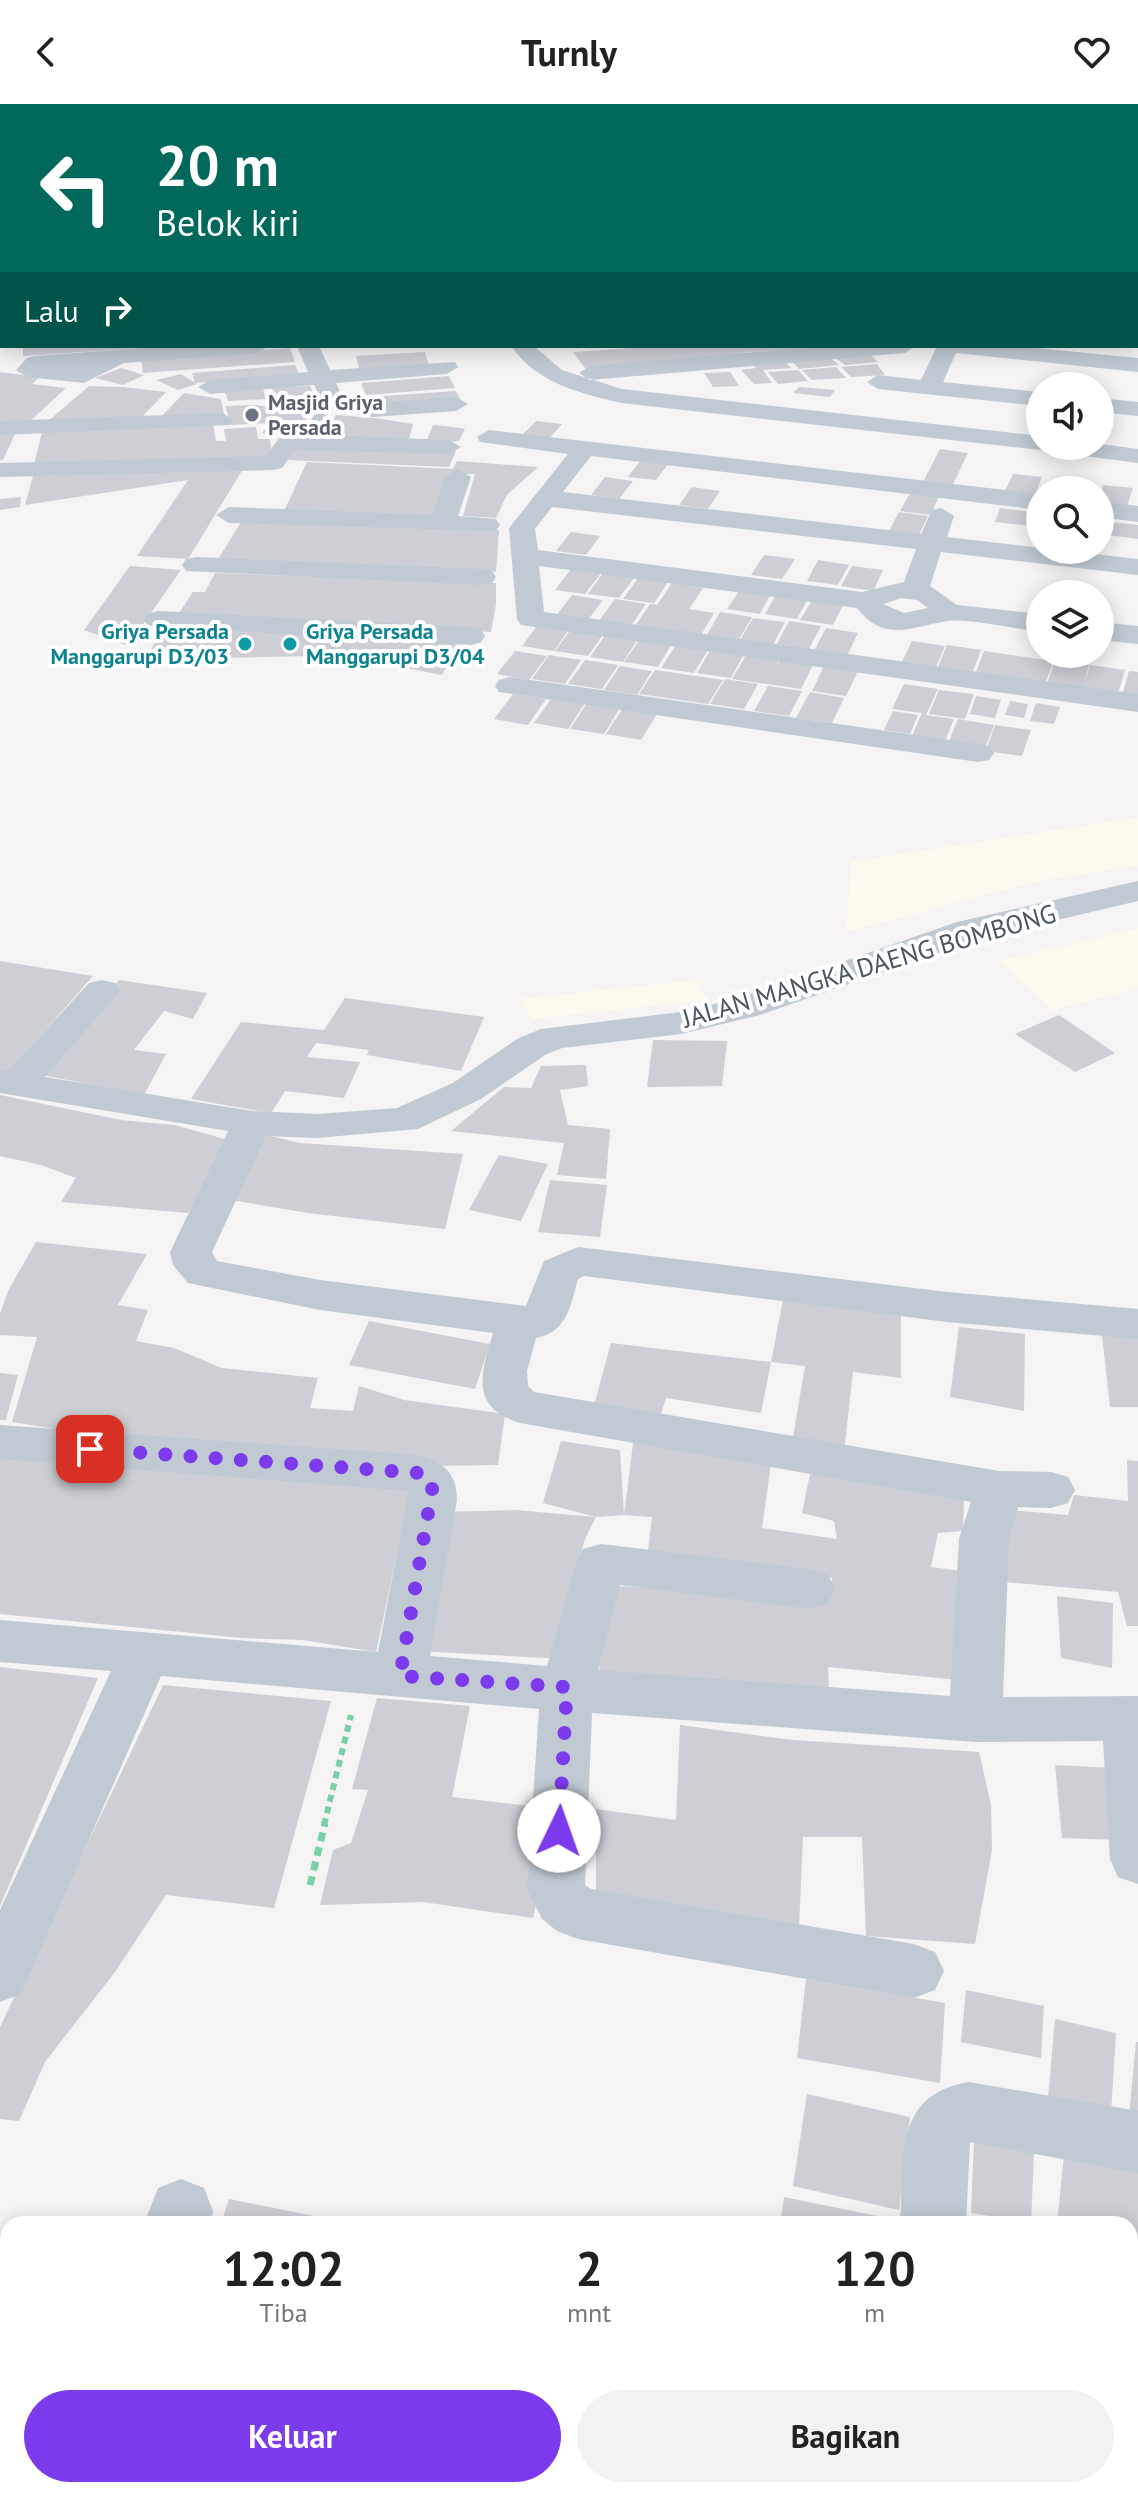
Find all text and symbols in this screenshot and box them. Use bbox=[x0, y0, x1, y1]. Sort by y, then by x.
text: Turnly bbox=[521, 29, 617, 76]
icon: back bbox=[24, 30, 68, 74]
icon: heart bbox=[1070, 30, 1114, 74]
text: 20 m bbox=[156, 129, 279, 201]
icon: left bbox=[24, 136, 128, 240]
text: Belok kiri bbox=[156, 199, 300, 246]
icon: right bbox=[95, 288, 139, 332]
text: Lalu bbox=[24, 291, 79, 330]
map controls bbox=[1026, 372, 1114, 668]
button: sound bbox=[1026, 372, 1114, 460]
place label: Masjid Griya Persada bbox=[268, 388, 383, 441]
marker: Masjid Griya Persada bbox=[243, 406, 261, 424]
button: search bbox=[1026, 476, 1114, 564]
button: layers bbox=[1026, 580, 1114, 668]
place label: Griya Persada Manggarupi D3/03 bbox=[50, 617, 229, 670]
place label: Griya Persada Manggarupi D3/04 bbox=[306, 617, 485, 670]
marker: Griya Persada Manggarupi D3/03 bbox=[236, 635, 254, 653]
marker: Griya Persada Manggarupi D3/04 bbox=[281, 635, 299, 653]
street label: JALAN MANGKA DAENG BOMBONG bbox=[677, 896, 1059, 1035]
pin bbox=[56, 1415, 124, 1483]
icon: arrive bbox=[68, 1427, 112, 1471]
position arrow bbox=[517, 1789, 601, 1873]
text: 12:02 bbox=[223, 2237, 344, 2299]
text: 2 bbox=[575, 2237, 603, 2299]
text: 120 bbox=[834, 2237, 915, 2299]
text: Tiba bbox=[259, 2296, 308, 2329]
text: mnt bbox=[567, 2296, 611, 2329]
text: m bbox=[864, 2296, 885, 2329]
button: Keluar bbox=[24, 2390, 561, 2482]
button: Bagikan bbox=[577, 2390, 1114, 2482]

